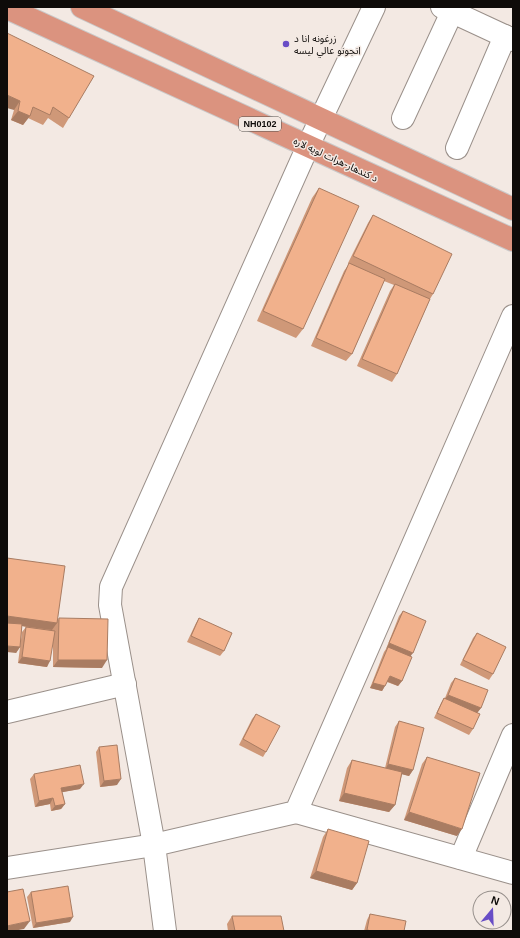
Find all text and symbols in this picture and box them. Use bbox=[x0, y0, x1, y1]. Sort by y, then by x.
place label: زرغونه انا د انجونو عالي لیسه bbox=[294, 33, 361, 58]
marker: زرغونه انا د انجونو عالي لیسه bbox=[281, 39, 291, 49]
road number: NH0102 bbox=[239, 117, 281, 131]
street label: د کندهار-هرات لويه لاره bbox=[291, 135, 380, 185]
north arrow bbox=[472, 890, 512, 930]
text: N bbox=[490, 894, 501, 908]

